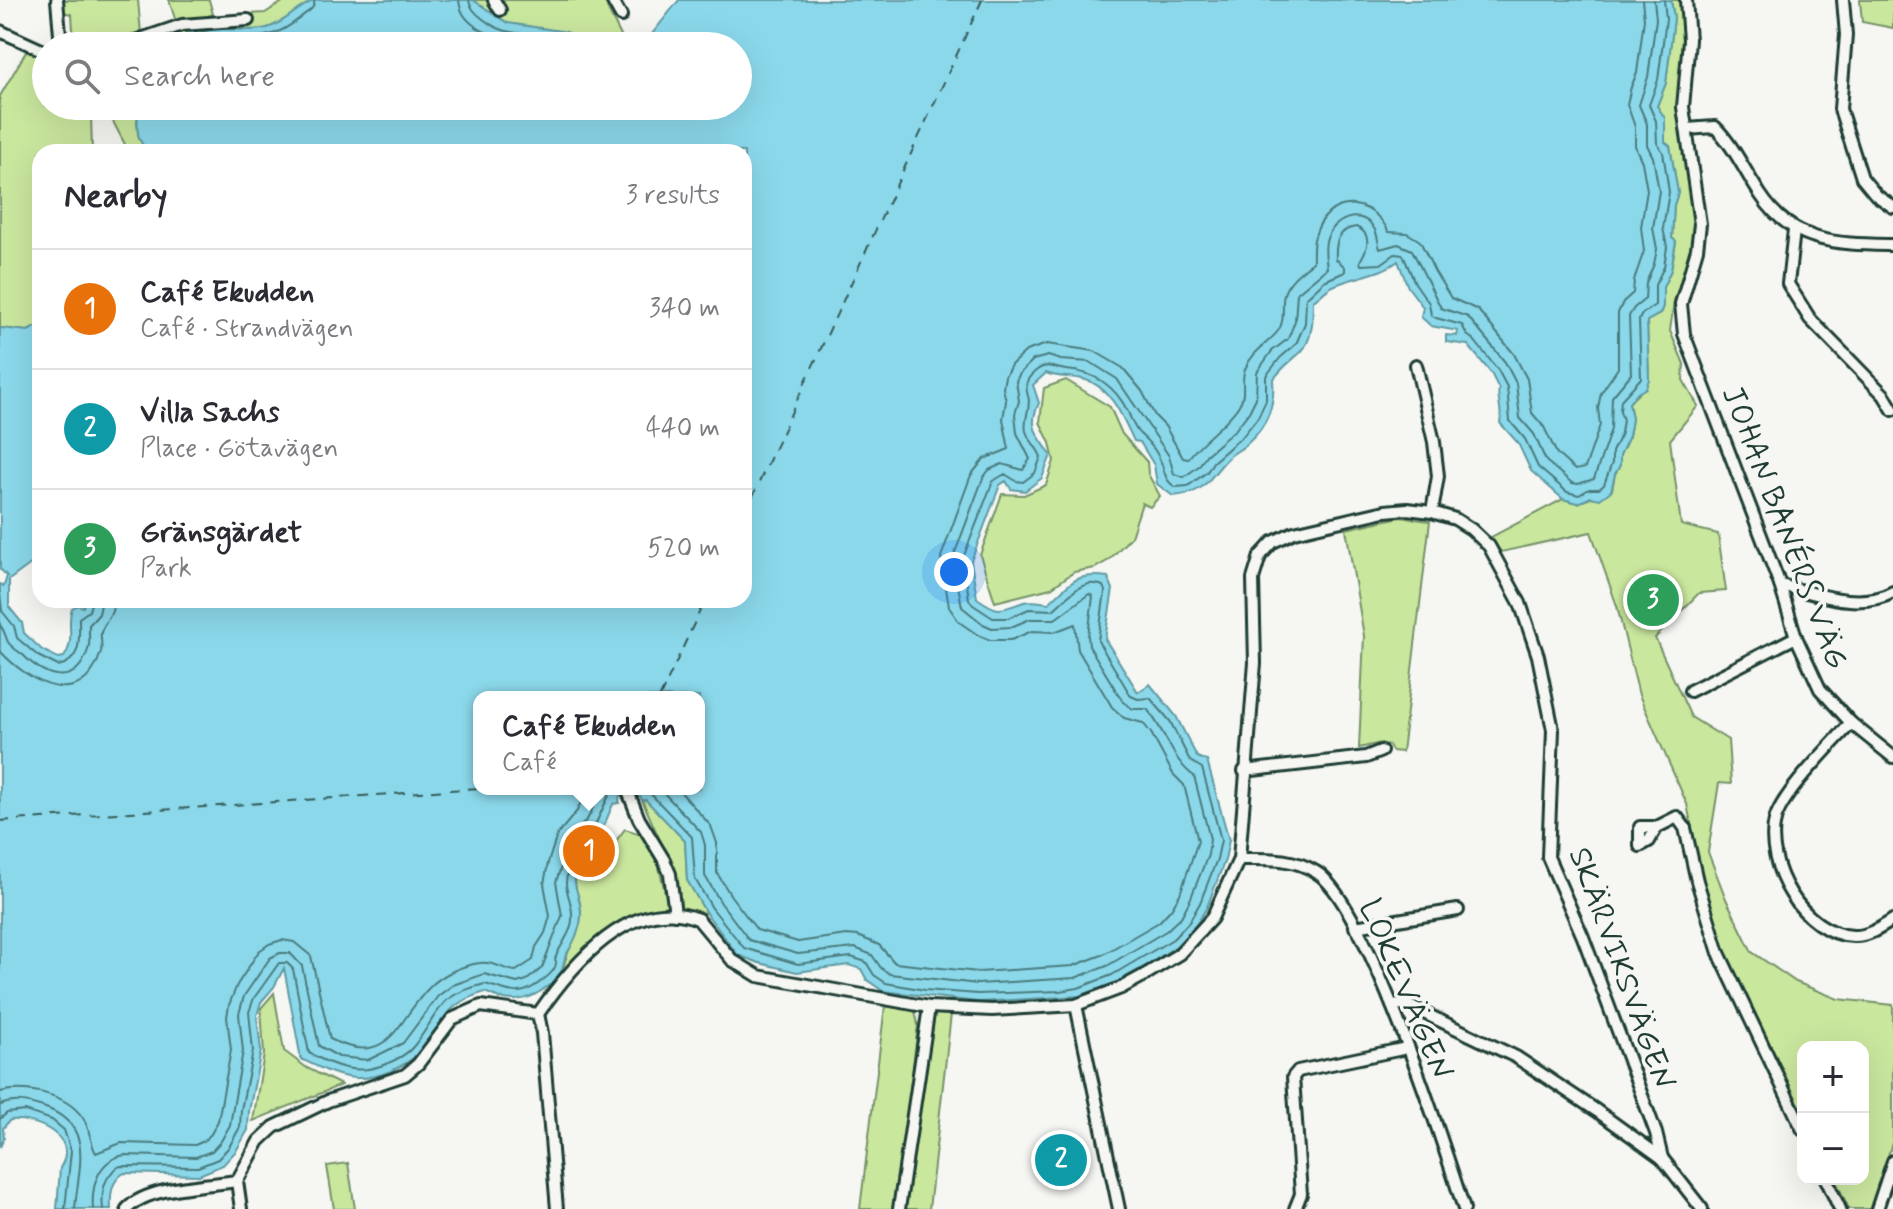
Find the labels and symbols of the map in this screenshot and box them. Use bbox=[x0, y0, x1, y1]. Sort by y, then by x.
street label: JOHAN BANÉRS VÄG bbox=[1711, 380, 1857, 675]
your location bbox=[934, 552, 974, 592]
pin: 3 bbox=[1627, 570, 1679, 630]
pin: 1 bbox=[563, 821, 615, 881]
street label: SKÄRVIKSVÄGEN bbox=[1558, 842, 1684, 1096]
street label: LOKEVÄGEN bbox=[1348, 893, 1462, 1087]
pin: 2 bbox=[1035, 1130, 1087, 1190]

